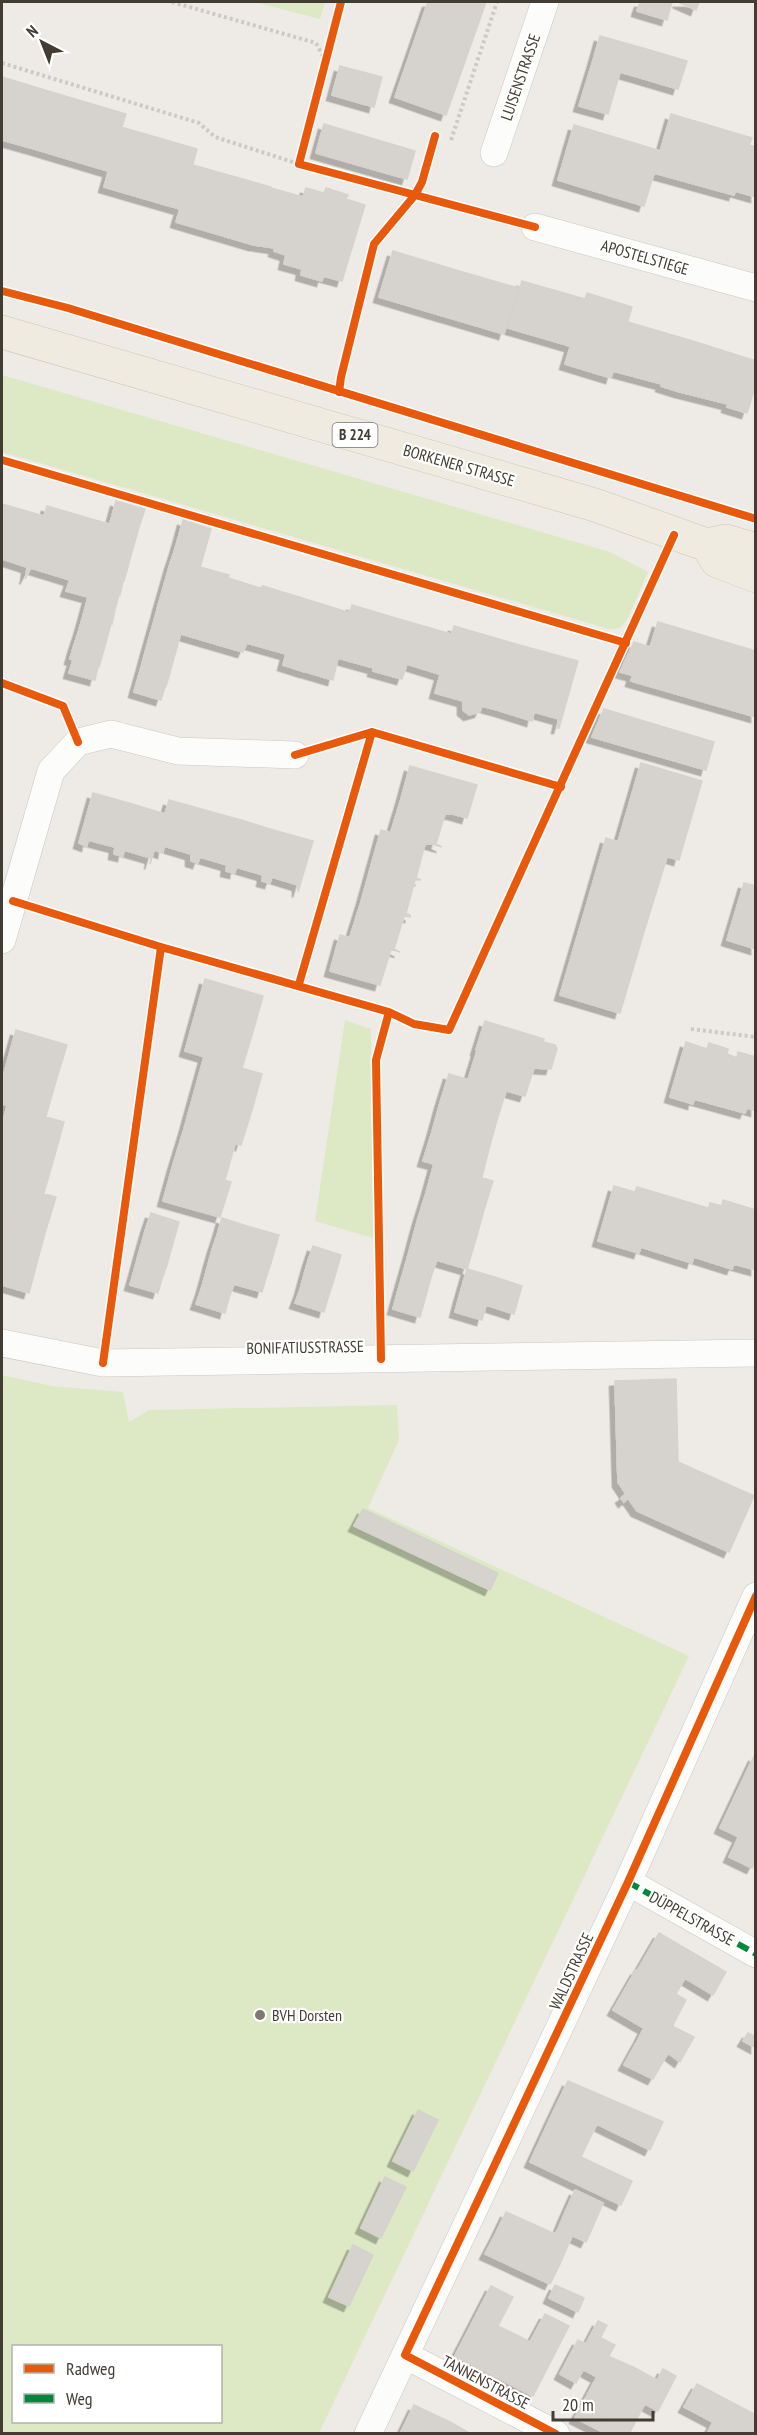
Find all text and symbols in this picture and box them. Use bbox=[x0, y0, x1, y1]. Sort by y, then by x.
north arrow bbox=[12, 12, 72, 72]
text: N bbox=[22, 21, 42, 41]
street label: LUISENSTRASSE bbox=[496, 31, 544, 123]
street label: APOSTELSTIEGE bbox=[599, 235, 691, 279]
road number: B 224 bbox=[332, 423, 378, 447]
street label: BORKENER STRASSE bbox=[401, 440, 517, 490]
street label: BONIFATIUSSTRASSE bbox=[246, 1336, 364, 1358]
street label: DÜPPELSTRASSE bbox=[646, 1886, 738, 1950]
street label: WALDSTRASSE bbox=[545, 1929, 598, 2013]
place label: BVH Dorsten bbox=[272, 2005, 342, 2025]
marker: BVH Dorsten bbox=[253, 2008, 267, 2022]
legend bbox=[12, 2345, 222, 2423]
street label: TANNENSTRASSE bbox=[439, 2351, 533, 2413]
text: Radweg bbox=[66, 2357, 115, 2380]
scale bar bbox=[553, 2384, 654, 2422]
text: Weg bbox=[66, 2387, 93, 2410]
text: 20 m bbox=[562, 2393, 594, 2416]

